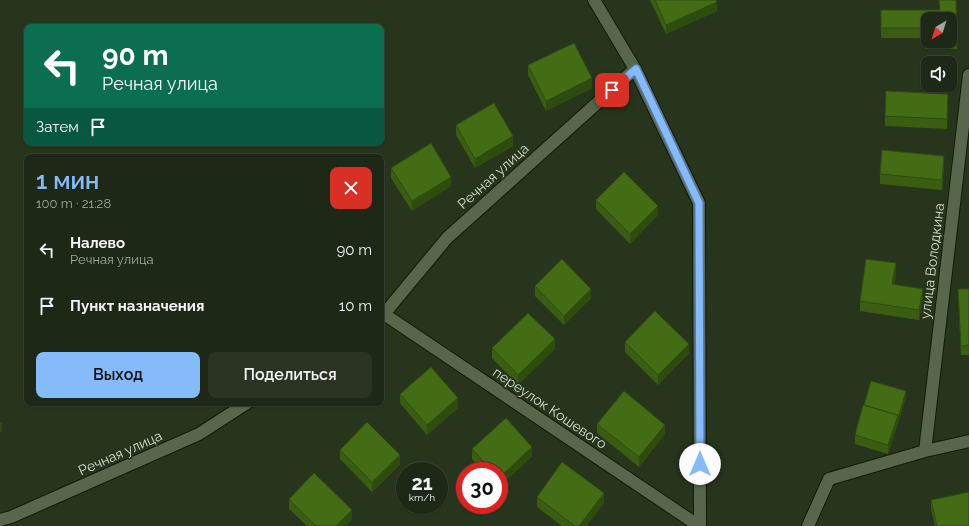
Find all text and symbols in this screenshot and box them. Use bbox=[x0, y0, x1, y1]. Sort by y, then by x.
north arrow bbox=[921, 12, 957, 48]
map controls bbox=[921, 12, 957, 92]
text: 90 m bbox=[102, 39, 168, 72]
icon: left bbox=[36, 40, 88, 92]
button: sound bbox=[921, 56, 957, 92]
text: Речная улица bbox=[102, 73, 218, 94]
pin bbox=[595, 73, 629, 107]
icon: arrive bbox=[601, 79, 623, 101]
icon: arrive bbox=[87, 116, 109, 138]
text: Затем bbox=[36, 118, 79, 136]
street label: Речная улица bbox=[454, 140, 532, 212]
text: 1 мин bbox=[36, 166, 99, 195]
button: close bbox=[330, 167, 372, 209]
text: 100 m · 21:28 bbox=[36, 196, 111, 211]
street label: улица Володкина bbox=[917, 202, 947, 320]
text: Налево bbox=[70, 234, 125, 252]
icon: left bbox=[36, 239, 58, 261]
text: 90 m bbox=[336, 241, 372, 259]
text: Речная улица bbox=[70, 252, 154, 267]
icon: arrive bbox=[36, 295, 58, 317]
text: Пункт назначения bbox=[70, 297, 204, 315]
text: 10 m bbox=[339, 297, 372, 315]
button: Выход bbox=[36, 352, 200, 398]
button: Поделиться bbox=[208, 352, 372, 398]
street label: переулок Кошевого bbox=[490, 364, 610, 452]
street label: Речная улица bbox=[76, 427, 164, 479]
position arrow bbox=[679, 443, 721, 485]
speed limit sign: 30 bbox=[456, 462, 508, 514]
text: 21 bbox=[411, 471, 433, 495]
text: km/h bbox=[409, 492, 435, 503]

